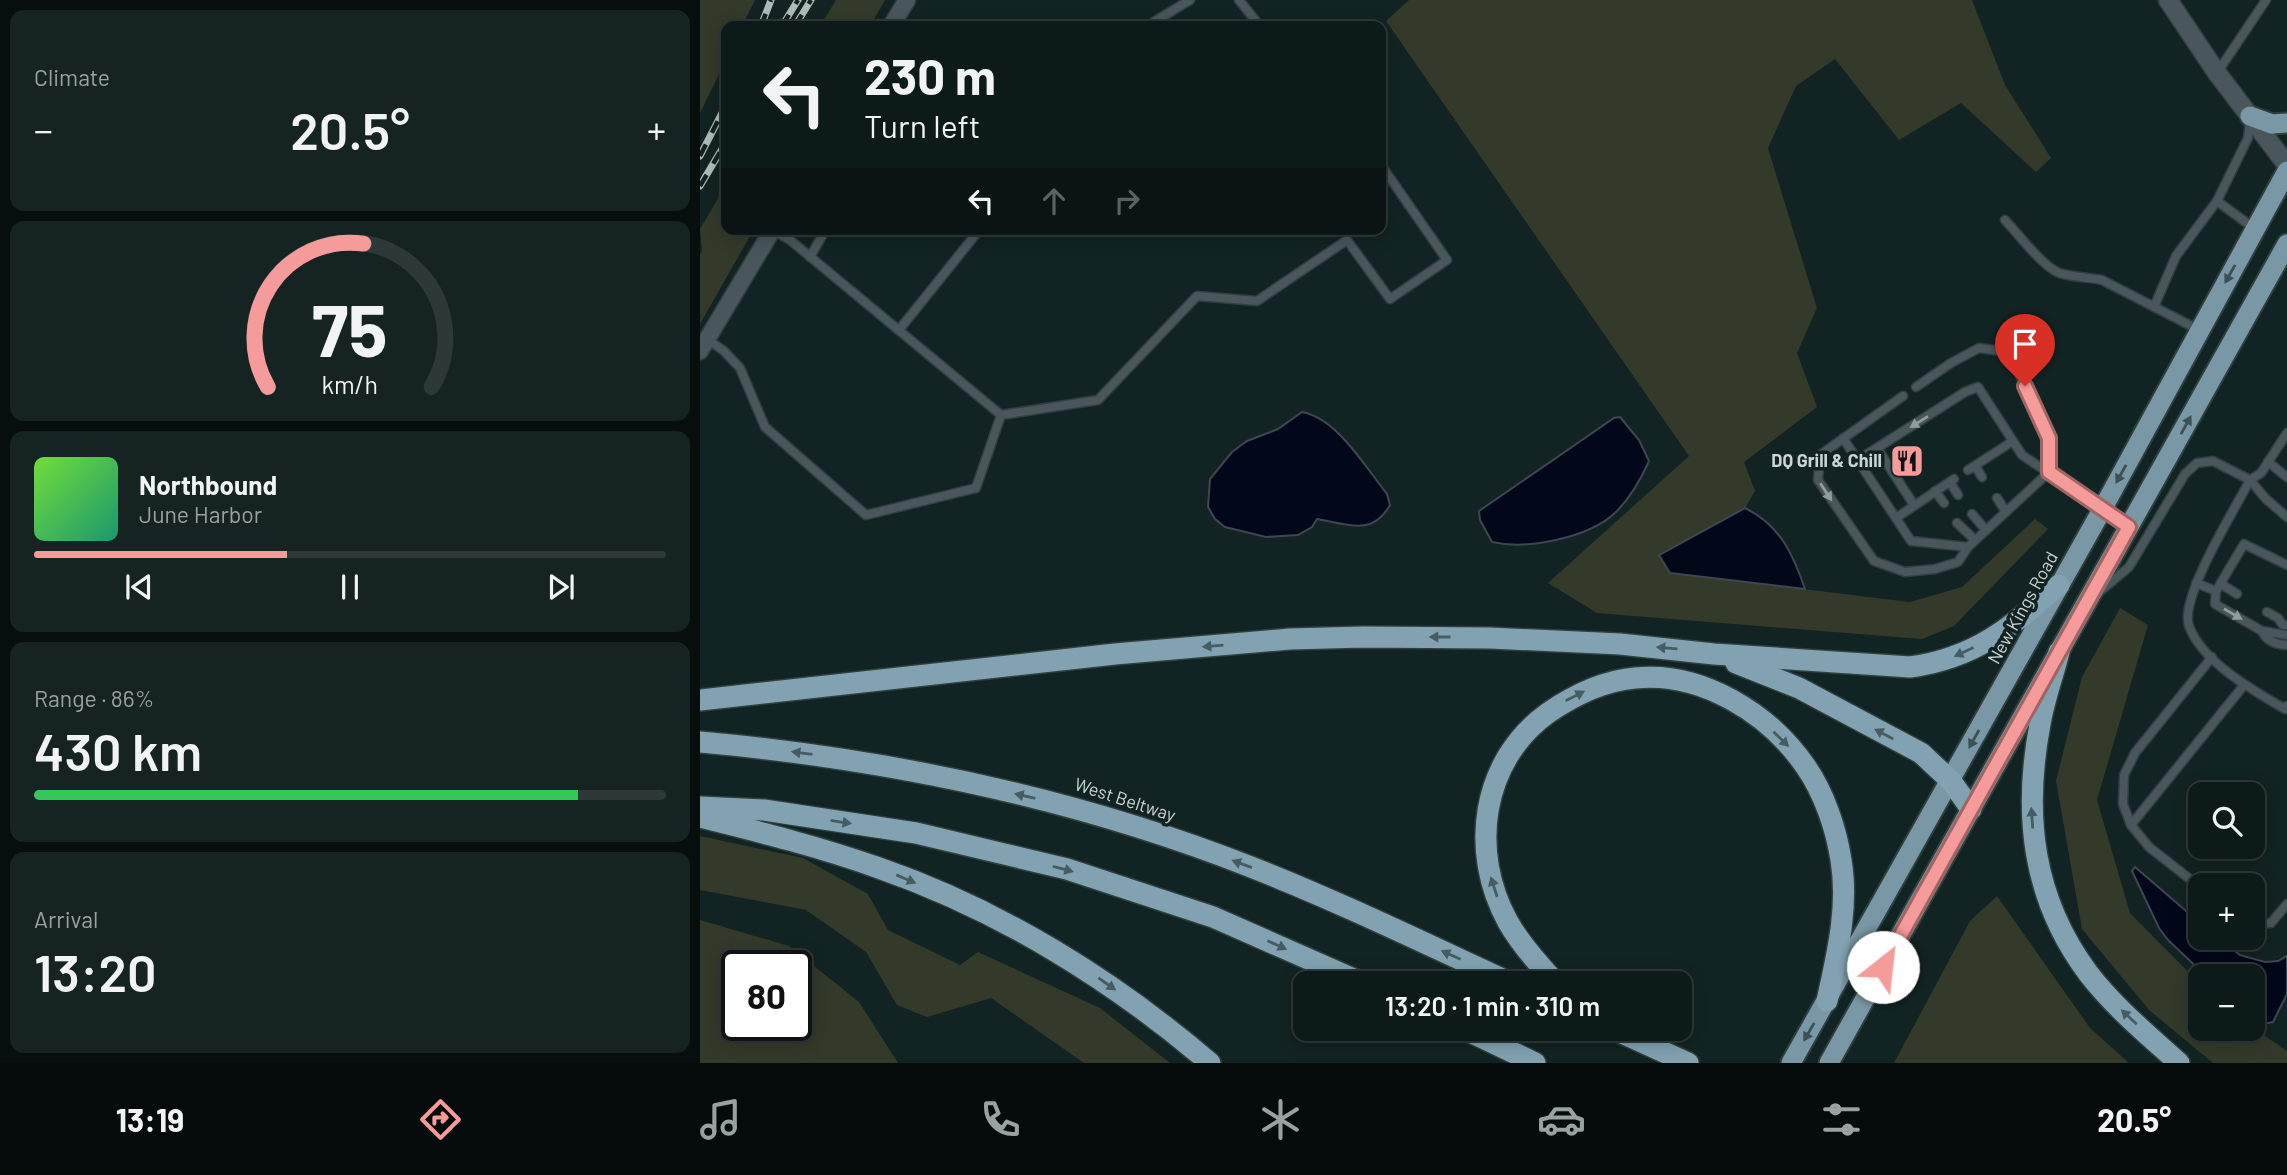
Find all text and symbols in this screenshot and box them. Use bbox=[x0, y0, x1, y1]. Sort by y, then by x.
text: 230 m bbox=[864, 46, 996, 105]
icon: left bbox=[749, 49, 840, 140]
text: Climate bbox=[34, 63, 110, 91]
text: 20.5° bbox=[290, 98, 410, 160]
text: − bbox=[34, 106, 53, 152]
text: + bbox=[647, 106, 666, 152]
text: Turn left bbox=[864, 106, 981, 144]
icon: left bbox=[962, 182, 1000, 220]
icon: ahead bbox=[1035, 182, 1073, 220]
icon: right bbox=[1108, 182, 1146, 220]
one-way arrow bbox=[2224, 264, 2236, 284]
text: 75 bbox=[312, 284, 388, 372]
pin bbox=[1995, 314, 2055, 386]
icon: arrive bbox=[2006, 325, 2044, 363]
text: km/h bbox=[322, 369, 378, 399]
one-way arrow bbox=[1909, 415, 1928, 428]
one-way arrow bbox=[2180, 415, 2192, 435]
restaurant icon: DQ Grill & Chill bbox=[1888, 442, 1926, 480]
place label: DQ Grill & Chill bbox=[1771, 449, 1882, 471]
one-way arrow bbox=[2115, 464, 2127, 483]
text: Northbound bbox=[139, 469, 277, 500]
one-way arrow bbox=[1819, 482, 1832, 502]
text: June Harbor bbox=[139, 500, 262, 528]
street label: New Kings Road bbox=[1982, 548, 2062, 667]
icon: previous bbox=[120, 568, 158, 606]
icon: pause bbox=[331, 568, 369, 606]
icon: next bbox=[542, 568, 580, 606]
one-way arrow bbox=[2224, 608, 2243, 621]
one-way arrow bbox=[1429, 632, 1451, 643]
one-way arrow bbox=[1201, 641, 1223, 652]
one-way arrow bbox=[1656, 642, 1678, 653]
one-way arrow bbox=[1954, 647, 1975, 658]
text: Range · 86% bbox=[34, 684, 154, 712]
one-way arrow bbox=[1565, 691, 1585, 702]
text: 430 km bbox=[34, 719, 202, 781]
one-way arrow bbox=[1874, 728, 1894, 740]
one-way arrow bbox=[1968, 729, 1980, 748]
one-way arrow bbox=[1773, 731, 1790, 748]
one-way arrow bbox=[791, 747, 813, 758]
street label: West Beltway bbox=[1072, 772, 1179, 826]
map controls bbox=[2188, 782, 2265, 1041]
button: search bbox=[2188, 782, 2265, 859]
one-way arrow bbox=[1014, 790, 1036, 801]
one-way arrow bbox=[2026, 807, 2037, 829]
one-way arrow bbox=[830, 817, 852, 828]
one-way arrow bbox=[1232, 858, 1253, 869]
one-way arrow bbox=[1053, 864, 1074, 874]
one-way arrow bbox=[896, 873, 916, 885]
button: + bbox=[2188, 873, 2265, 950]
one-way arrow bbox=[1488, 876, 1499, 897]
text: Arrival bbox=[34, 905, 98, 933]
position arrow bbox=[1846, 930, 1920, 1004]
one-way arrow bbox=[1267, 939, 1287, 951]
text: 13:20 bbox=[34, 940, 157, 1002]
one-way arrow bbox=[1441, 949, 1461, 961]
speed limit sign: 80 bbox=[721, 950, 812, 1041]
button: − bbox=[2188, 964, 2265, 1041]
one-way arrow bbox=[1098, 977, 1116, 991]
text: 13:20 · 1 min · 310 m bbox=[1385, 990, 1600, 1021]
one-way arrow bbox=[2121, 1010, 2138, 1026]
one-way arrow bbox=[1803, 1023, 1815, 1042]
icon: directions bbox=[416, 1095, 465, 1144]
icon: music bbox=[696, 1095, 745, 1144]
icon: phone bbox=[976, 1095, 1025, 1144]
icon: climate bbox=[1256, 1095, 1305, 1144]
icon: car bbox=[1537, 1095, 1586, 1144]
icon: filters bbox=[1817, 1095, 1866, 1144]
text: 13:19 bbox=[116, 1100, 184, 1138]
text: 20.5° bbox=[2097, 1100, 2171, 1138]

